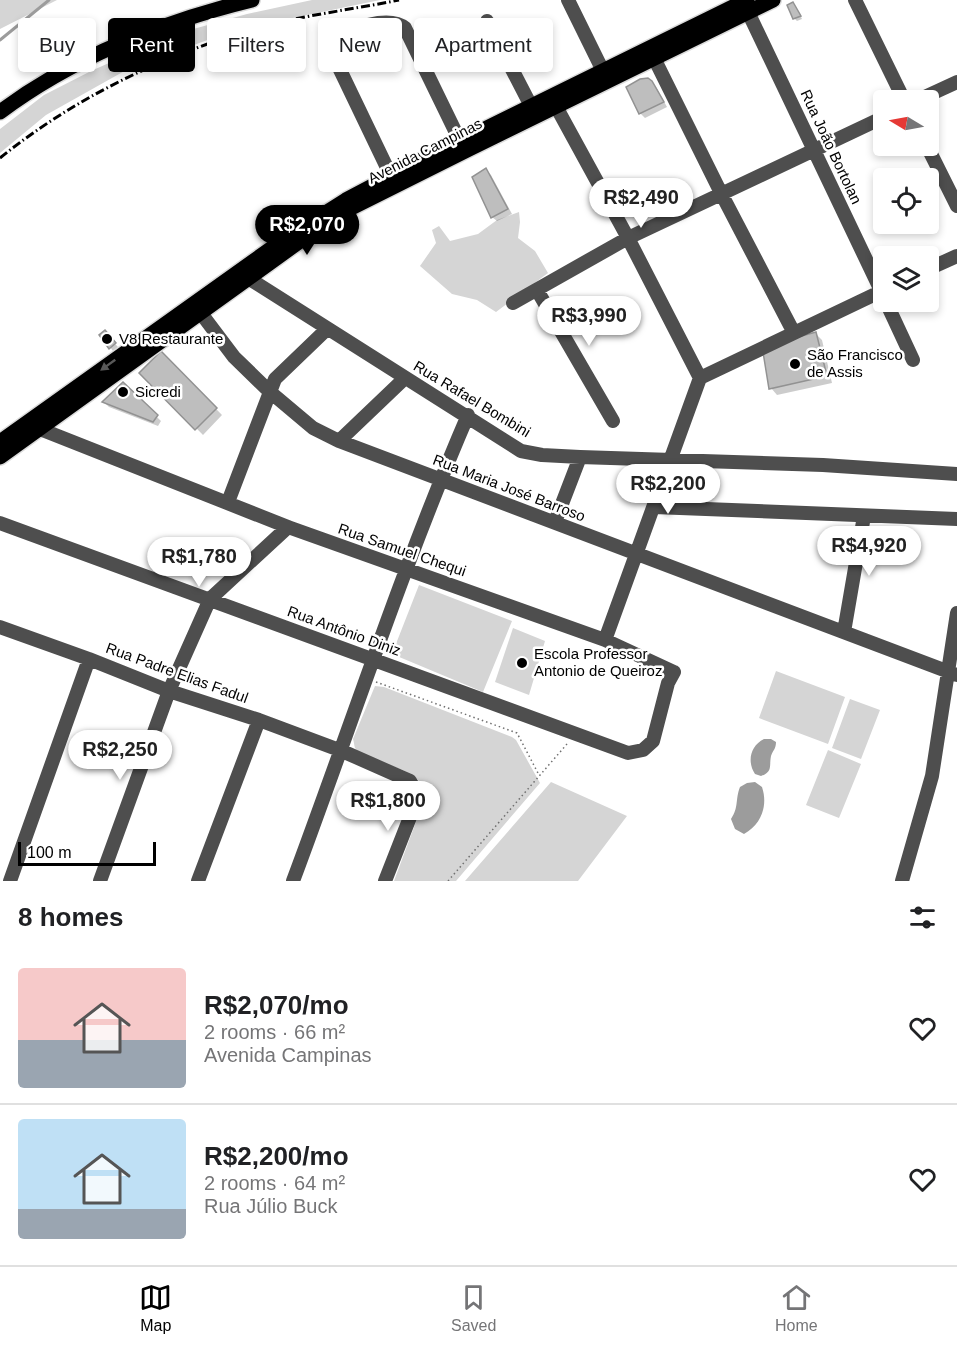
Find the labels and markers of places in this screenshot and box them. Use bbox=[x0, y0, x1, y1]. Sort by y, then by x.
pin: R$2,490 bbox=[586, 178, 696, 229]
pin: R$2,070 bbox=[252, 205, 362, 256]
pin: R$3,990 bbox=[534, 296, 644, 347]
place label: V8 Restaurante bbox=[119, 330, 223, 347]
marker: V8 Restaurante bbox=[100, 332, 114, 346]
place label: São Francisco de Assis bbox=[807, 346, 903, 380]
marker: São Francisco de Assis bbox=[788, 357, 802, 371]
place label: Sicredi bbox=[135, 383, 181, 400]
marker: Sicredi bbox=[116, 385, 130, 399]
pin: R$2,200 bbox=[613, 464, 723, 515]
pin: R$4,920 bbox=[814, 526, 924, 577]
pin: R$1,780 bbox=[144, 537, 254, 588]
place label: Escola Professor Antonio de Queiroz bbox=[534, 645, 662, 679]
marker: Escola Professor Antonio de Queiroz bbox=[515, 656, 529, 670]
pin: R$2,250 bbox=[65, 730, 175, 781]
pin: R$1,800 bbox=[333, 781, 443, 832]

